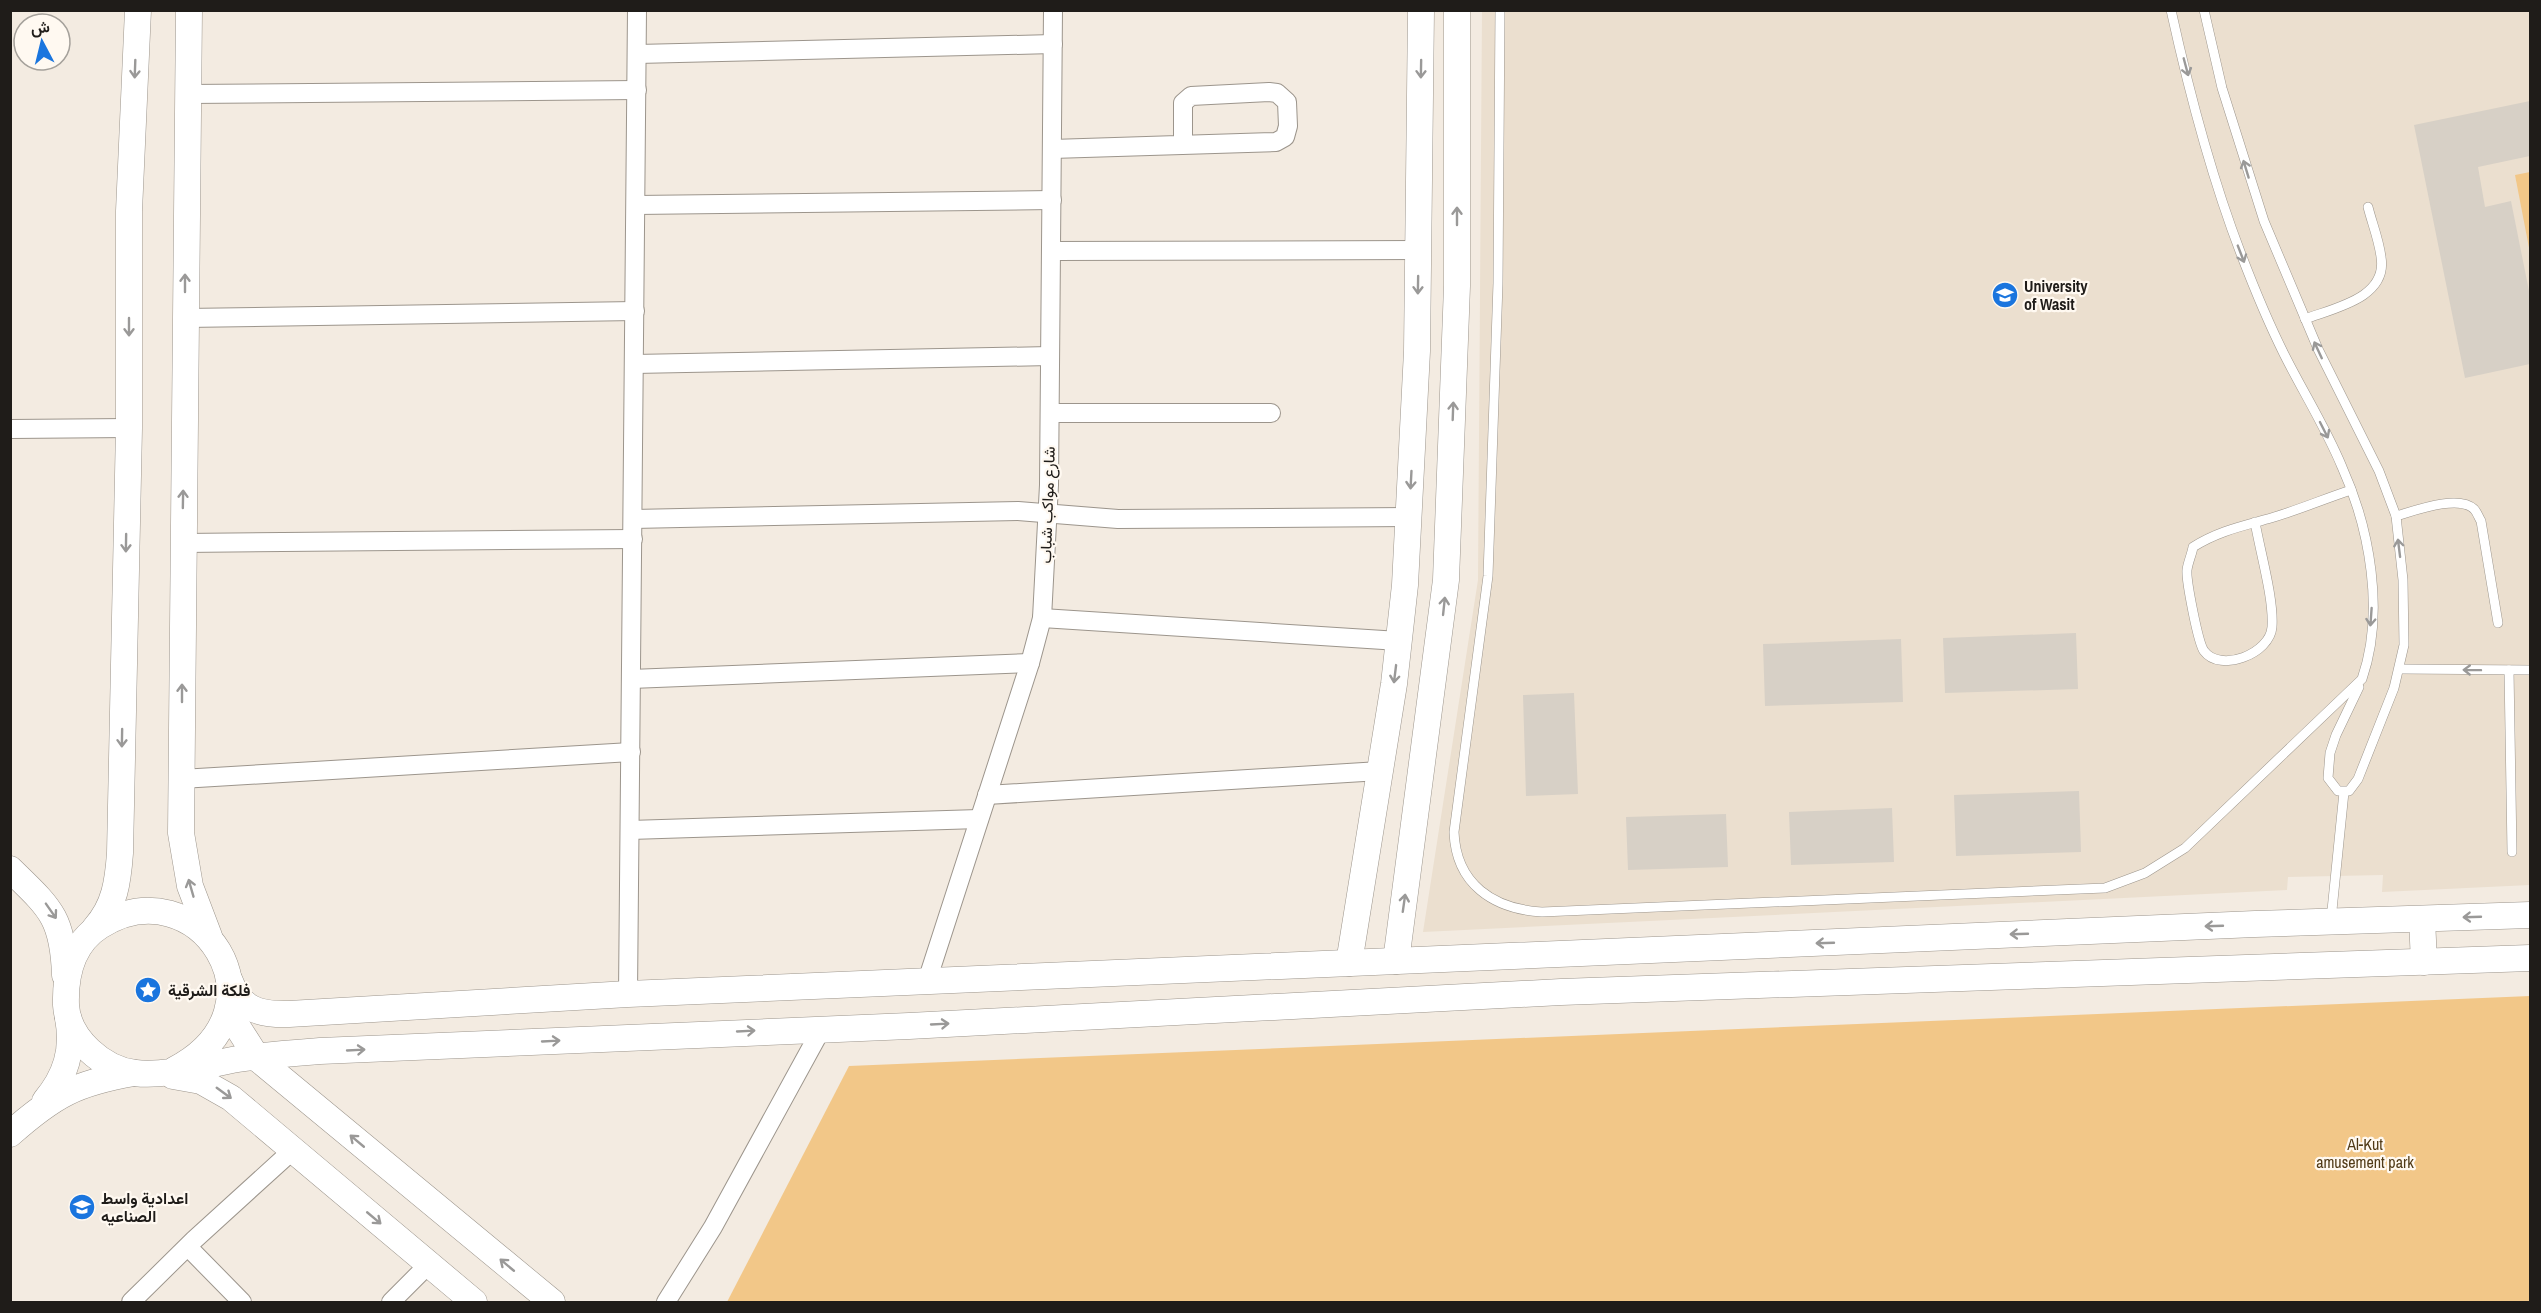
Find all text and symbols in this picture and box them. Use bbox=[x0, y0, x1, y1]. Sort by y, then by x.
north arrow bbox=[12, 12, 72, 72]
text: ش bbox=[29, 15, 51, 39]
one-way arrow bbox=[2180, 57, 2192, 76]
one-way arrow bbox=[129, 58, 141, 78]
one-way arrow bbox=[1415, 58, 1427, 78]
one-way arrow bbox=[2240, 160, 2251, 179]
one-way arrow bbox=[1451, 207, 1463, 227]
one-way arrow bbox=[2236, 244, 2247, 263]
one-way arrow bbox=[179, 273, 191, 293]
one-way arrow bbox=[1412, 274, 1424, 294]
place label: University of Wasit bbox=[2024, 275, 2088, 315]
school or university icon: University of Wasit bbox=[1990, 280, 2020, 310]
one-way arrow bbox=[123, 316, 135, 336]
one-way arrow bbox=[2312, 341, 2324, 359]
one-way arrow bbox=[1447, 402, 1458, 422]
one-way arrow bbox=[2318, 421, 2330, 439]
street label: شارع مواكب شباب bbox=[1034, 446, 1061, 564]
one-way arrow bbox=[1406, 469, 1417, 489]
one-way arrow bbox=[177, 489, 189, 509]
one-way arrow bbox=[120, 532, 132, 552]
one-way arrow bbox=[2394, 539, 2405, 558]
one-way arrow bbox=[1438, 596, 1449, 616]
one-way arrow bbox=[2365, 606, 2376, 626]
one-way arrow bbox=[1389, 664, 1400, 683]
one-way arrow bbox=[2463, 664, 2483, 676]
one-way arrow bbox=[176, 684, 188, 704]
one-way arrow bbox=[116, 727, 128, 747]
one-way arrow bbox=[184, 879, 196, 898]
one-way arrow bbox=[1399, 894, 1410, 914]
one-way arrow bbox=[45, 903, 57, 919]
one-way arrow bbox=[2463, 912, 2483, 923]
one-way arrow bbox=[2205, 921, 2225, 932]
one-way arrow bbox=[2010, 929, 2030, 940]
one-way arrow bbox=[1815, 937, 1835, 948]
place icon: فلكة الشرقية bbox=[133, 975, 163, 1005]
place label: فلكة الشرقية bbox=[168, 979, 250, 1001]
one-way arrow bbox=[930, 1019, 950, 1030]
one-way arrow bbox=[735, 1026, 755, 1037]
one-way arrow bbox=[540, 1035, 560, 1046]
one-way arrow bbox=[346, 1044, 365, 1055]
one-way arrow bbox=[215, 1087, 232, 1099]
park label: Al-Kut amusement park bbox=[2316, 1133, 2414, 1173]
one-way arrow bbox=[349, 1134, 365, 1147]
place label: اعدادية واسط الصناعيه bbox=[101, 1187, 188, 1227]
school or university icon: اعدادية واسط الصناعيه bbox=[67, 1192, 97, 1222]
one-way arrow bbox=[366, 1211, 381, 1225]
one-way arrow bbox=[500, 1258, 515, 1272]

